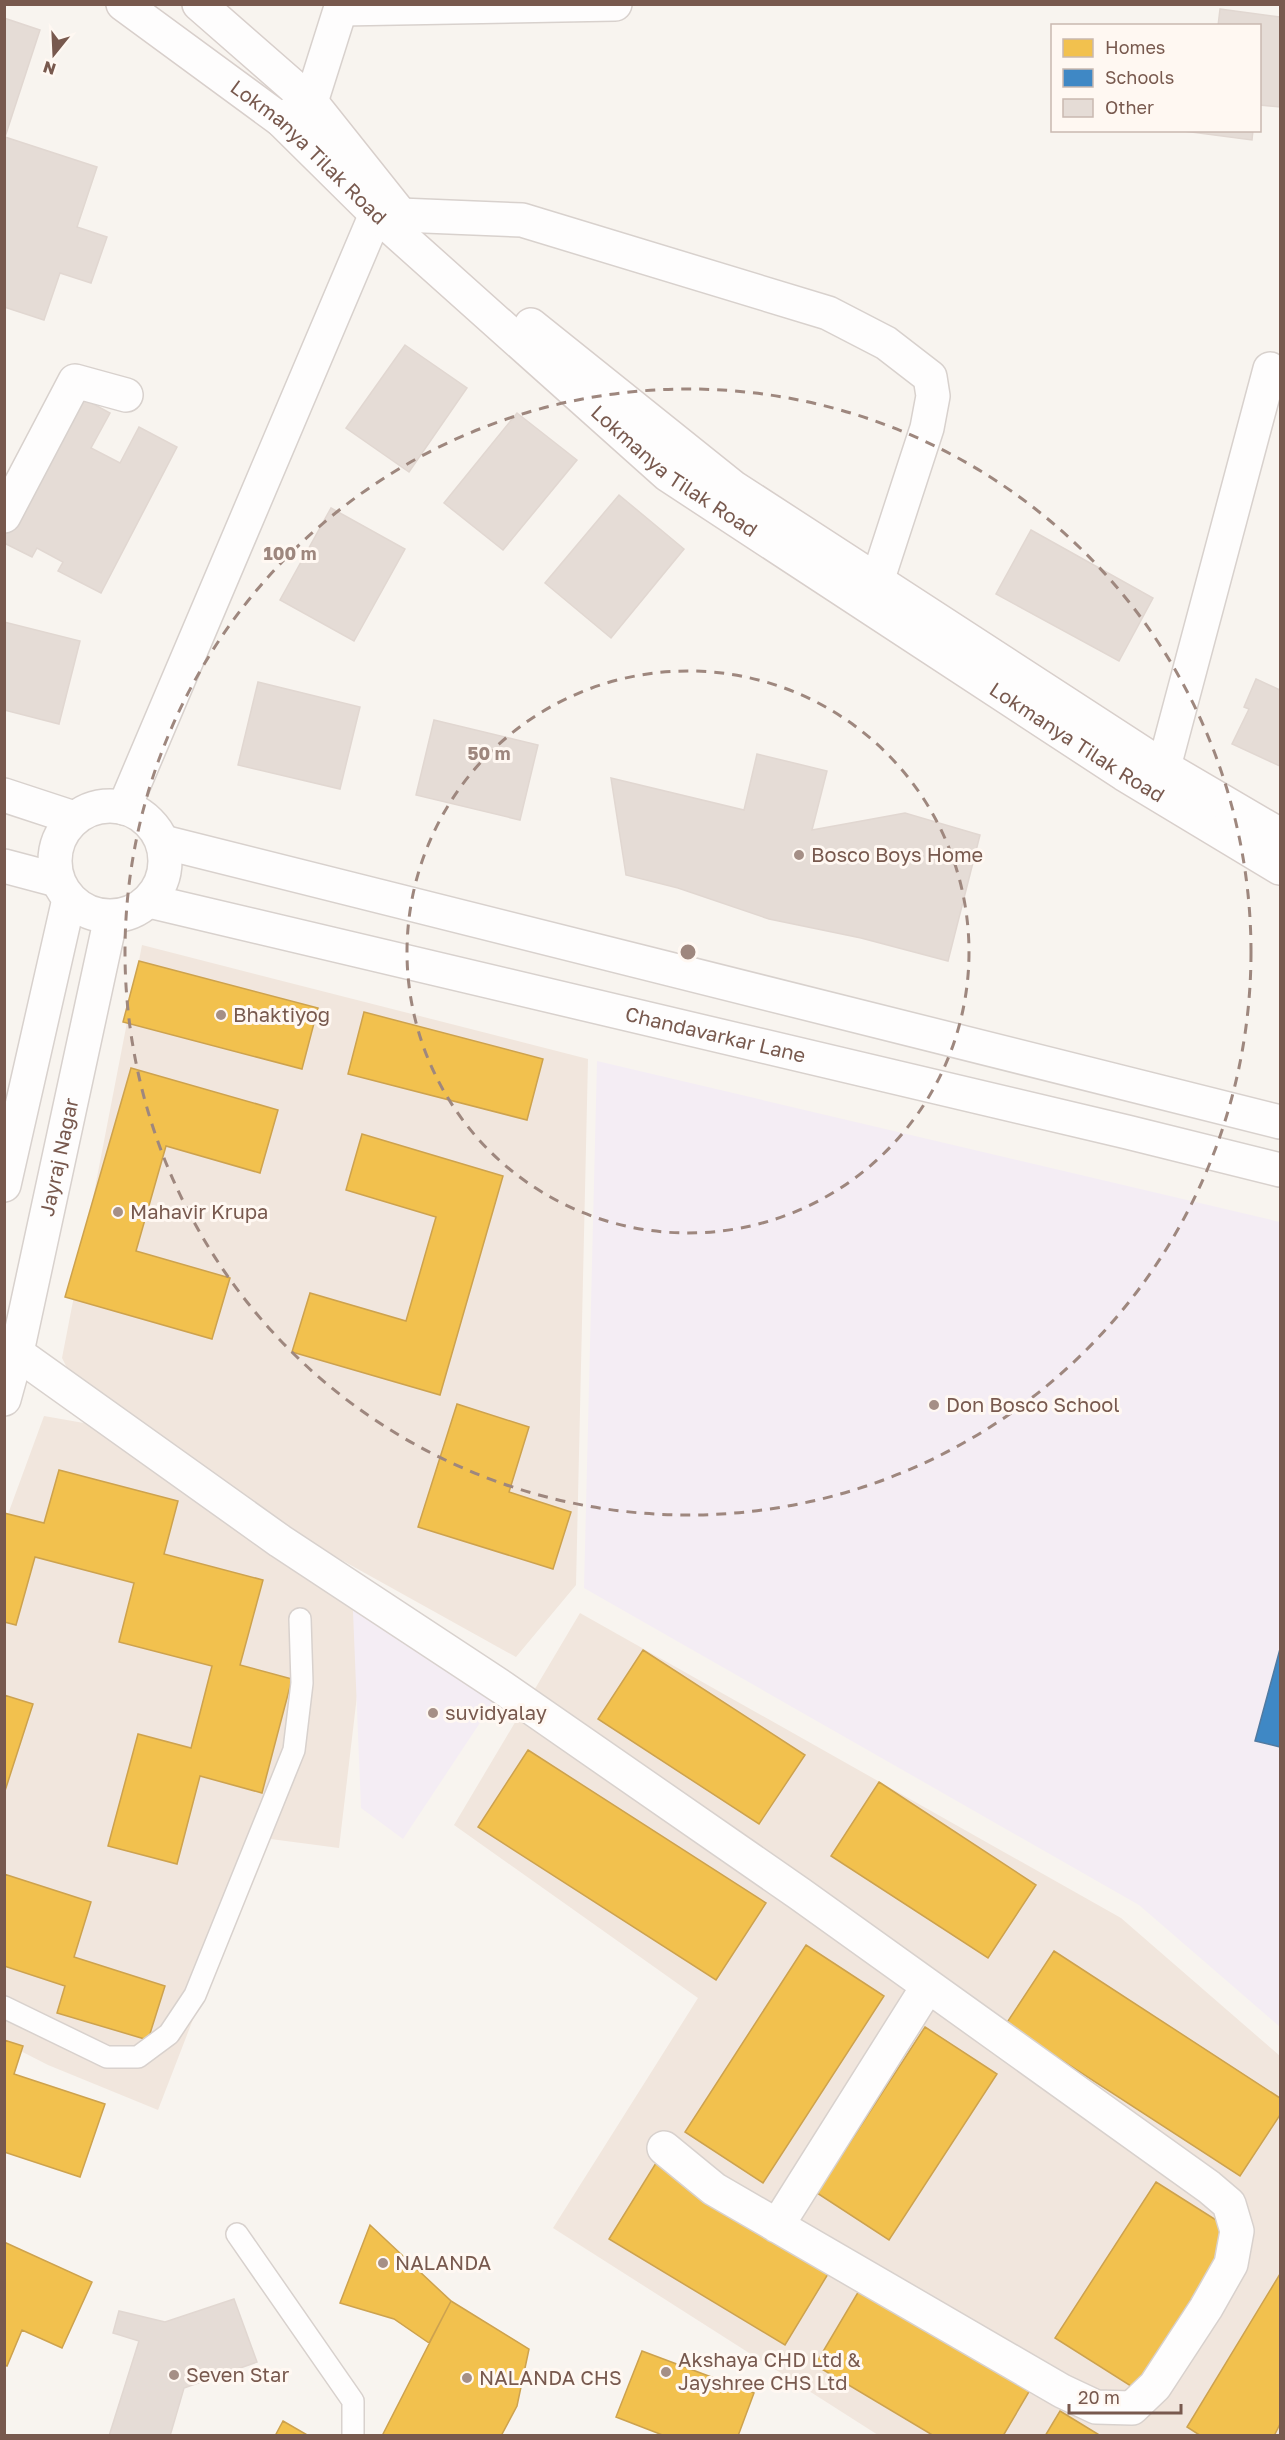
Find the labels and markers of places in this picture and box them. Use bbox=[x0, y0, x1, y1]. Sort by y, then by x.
place label: Bosco Boys Home bbox=[811, 842, 983, 866]
marker: Bosco Boys Home bbox=[792, 848, 806, 862]
centre of rings bbox=[678, 942, 698, 962]
place label: Bhaktiyog bbox=[233, 1002, 330, 1026]
marker: Bhaktiyog bbox=[214, 1008, 228, 1022]
place label: Mahavir Krupa bbox=[130, 1199, 268, 1223]
marker: Mahavir Krupa bbox=[111, 1205, 125, 1219]
place label: Don Bosco School bbox=[946, 1392, 1120, 1416]
marker: Don Bosco School bbox=[927, 1398, 941, 1412]
place label: suvidyalay bbox=[445, 1700, 547, 1724]
marker: suvidyalay bbox=[426, 1706, 440, 1720]
place label: NALANDA bbox=[395, 2250, 491, 2274]
marker: NALANDA bbox=[376, 2256, 390, 2270]
place label: Akshaya CHD Ltd & Jayshree CHS Ltd bbox=[678, 2347, 861, 2394]
place label: Seven Star bbox=[186, 2362, 289, 2386]
place label: NALANDA CHS bbox=[479, 2365, 622, 2389]
marker: Akshaya CHD Ltd & Jayshree CHS Ltd bbox=[659, 2365, 673, 2379]
marker: Seven Star bbox=[167, 2368, 181, 2382]
marker: NALANDA CHS bbox=[460, 2371, 474, 2385]

